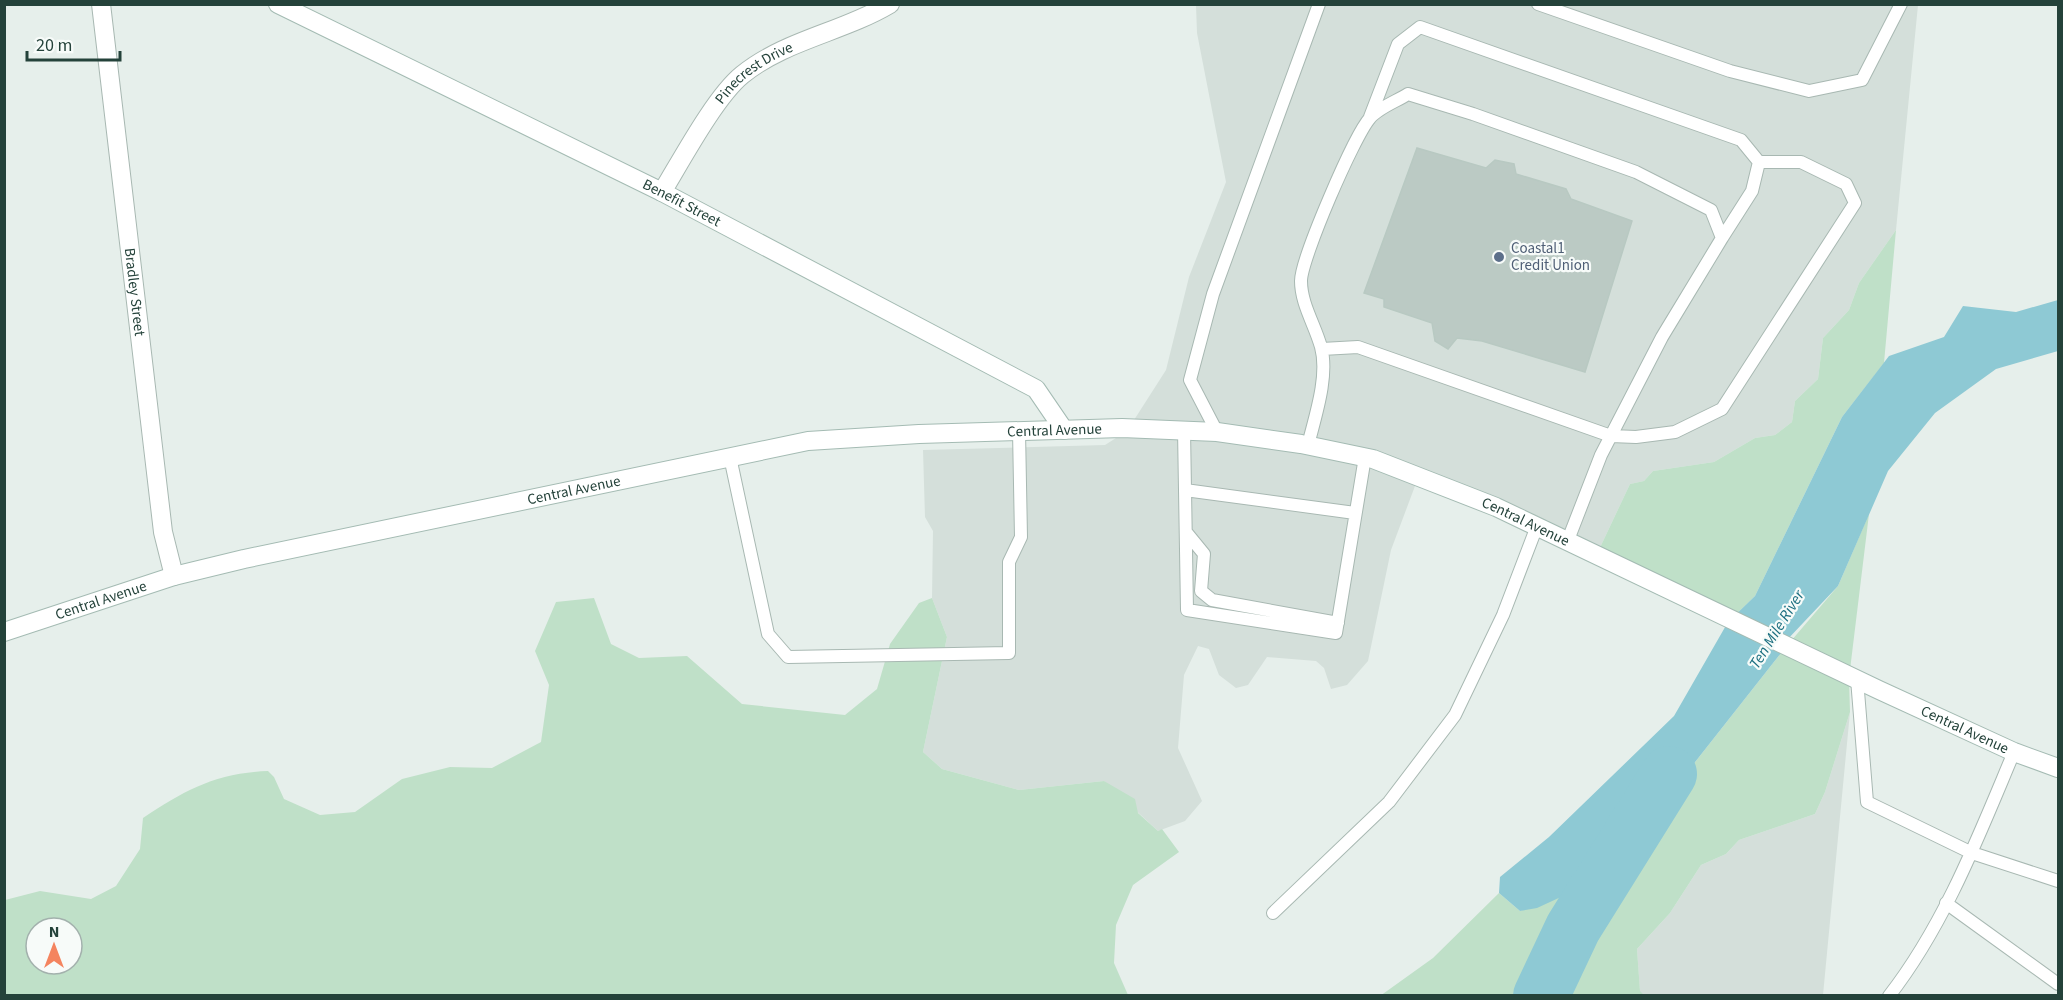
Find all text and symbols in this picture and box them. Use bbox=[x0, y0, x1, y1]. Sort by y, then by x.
scale bar bbox=[27, 24, 120, 62]
text: 20 m bbox=[36, 33, 72, 58]
street label: Pinecrest Drive bbox=[710, 37, 796, 109]
street label: Benefit Street bbox=[639, 174, 724, 232]
place label: Coastal1 Credit Union bbox=[1511, 238, 1590, 276]
street label: Bradley Street bbox=[119, 247, 150, 337]
marker: Coastal1 Credit Union bbox=[1492, 250, 1506, 264]
street label: Central Avenue bbox=[1007, 419, 1102, 442]
street label: Central Avenue bbox=[525, 470, 623, 510]
street label: Central Avenue bbox=[1478, 492, 1573, 552]
street label: Central Avenue bbox=[53, 576, 149, 625]
water label: Ten Mile River bbox=[1744, 585, 1811, 673]
street label: Central Avenue bbox=[1917, 701, 2012, 759]
north arrow bbox=[24, 916, 84, 976]
text: N bbox=[49, 921, 59, 943]

